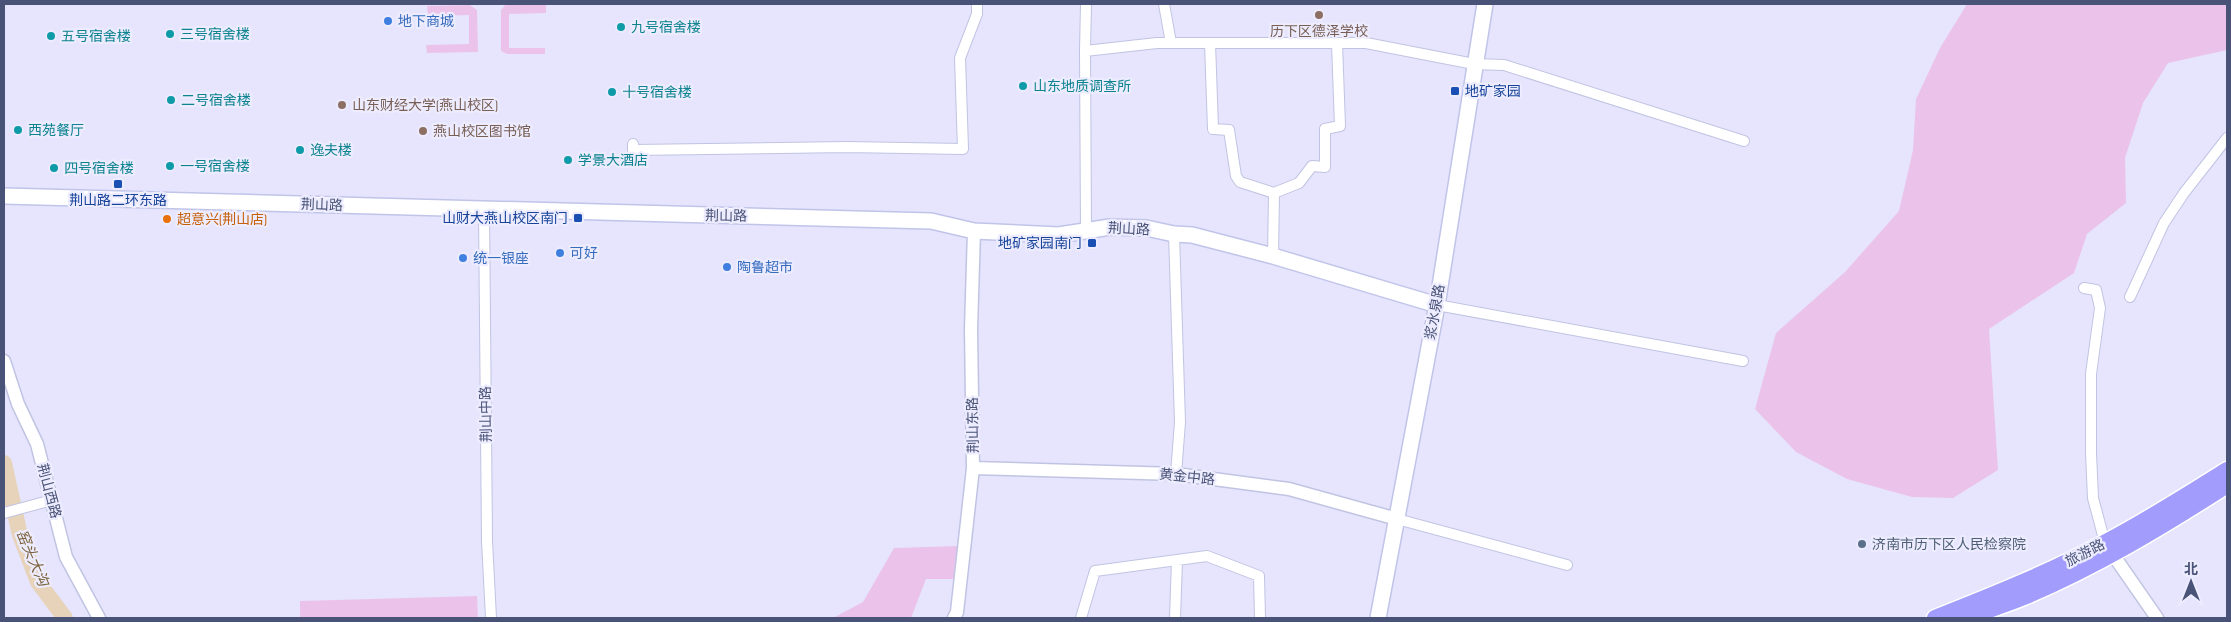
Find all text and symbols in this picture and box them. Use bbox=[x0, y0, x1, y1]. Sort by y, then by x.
marker: 历下区德泽学校 bbox=[1313, 9, 1325, 21]
place label: 地下商城 bbox=[398, 13, 454, 30]
marker: 地下商城 bbox=[382, 15, 394, 27]
place label: 九号宿舍楼 bbox=[631, 19, 701, 36]
marker: 九号宿舍楼 bbox=[615, 21, 627, 33]
place label: 历下区德泽学校 bbox=[1270, 23, 1368, 40]
place label: 三号宿舍楼 bbox=[180, 26, 250, 43]
place label: 五号宿舍楼 bbox=[61, 28, 131, 45]
marker: 三号宿舍楼 bbox=[164, 28, 176, 40]
marker: 五号宿舍楼 bbox=[45, 30, 57, 42]
place label: 山东地质调查所 bbox=[1033, 78, 1131, 95]
marker: 山东地质调查所 bbox=[1017, 80, 1029, 92]
place label: 地矿家园 bbox=[1465, 83, 1521, 100]
place label: 十号宿舍楼 bbox=[622, 84, 692, 101]
marker: 地矿家园 bbox=[1449, 85, 1461, 97]
marker: 十号宿舍楼 bbox=[606, 86, 618, 98]
place label: 二号宿舍楼 bbox=[181, 92, 251, 109]
marker: 二号宿舍楼 bbox=[165, 94, 177, 106]
place label: 山东财经大学(燕山校区) bbox=[352, 97, 498, 114]
marker: 山东财经大学(燕山校区) bbox=[336, 99, 348, 111]
place label: 西苑餐厅 bbox=[28, 122, 84, 139]
place label: 燕山校区图书馆 bbox=[433, 123, 531, 140]
marker: 西苑餐厅 bbox=[12, 124, 24, 136]
marker: 燕山校区图书馆 bbox=[417, 125, 429, 137]
place label: 逸夫楼 bbox=[310, 142, 352, 159]
marker: 逸夫楼 bbox=[294, 144, 306, 156]
place label: 学景大酒店 bbox=[578, 152, 648, 169]
marker: 学景大酒店 bbox=[562, 154, 574, 166]
place label: 一号宿舍楼 bbox=[180, 158, 250, 175]
place label: 四号宿舍楼 bbox=[64, 160, 134, 177]
marker: 一号宿舍楼 bbox=[164, 160, 176, 172]
marker: 四号宿舍楼 bbox=[48, 162, 60, 174]
marker: 荆山路二环东路 bbox=[112, 178, 124, 190]
place label: 荆山路二环东路 bbox=[69, 192, 167, 209]
street label: 荆山路 bbox=[301, 196, 343, 214]
street label: 荆山路 bbox=[705, 207, 747, 225]
place label: 山财大燕山校区南门 bbox=[442, 210, 568, 227]
place label: 超意兴(荆山店) bbox=[177, 211, 267, 228]
marker: 山财大燕山校区南门 bbox=[572, 212, 584, 224]
marker: 超意兴(荆山店) bbox=[161, 213, 173, 225]
street label: 荆山路 bbox=[1108, 219, 1150, 239]
place label: 地矿家园南门 bbox=[998, 235, 1082, 252]
marker: 地矿家园南门 bbox=[1086, 237, 1098, 249]
place label: 可好 bbox=[570, 245, 598, 262]
marker: 可好 bbox=[554, 247, 566, 259]
place label: 统一银座 bbox=[473, 250, 529, 267]
marker: 统一银座 bbox=[457, 252, 469, 264]
place label: 陶鲁超市 bbox=[737, 259, 793, 276]
marker: 陶鲁超市 bbox=[721, 261, 733, 273]
street label: 浆水泉路 bbox=[1422, 283, 1448, 341]
street label: 荆山中路 bbox=[477, 386, 495, 442]
street label: 荆山东路 bbox=[964, 397, 982, 453]
street label: 荆山西路 bbox=[34, 462, 64, 520]
street label: 黄金中路 bbox=[1158, 466, 1216, 488]
water label: 窑头大沟 bbox=[12, 527, 53, 591]
place label: 济南市历下区人民检察院 bbox=[1872, 536, 2026, 553]
street label: 旅游路 bbox=[2062, 536, 2108, 570]
marker: 济南市历下区人民检察院 bbox=[1856, 538, 1868, 550]
north arrow bbox=[2166, 557, 2216, 607]
text: 北 bbox=[2184, 561, 2198, 578]

